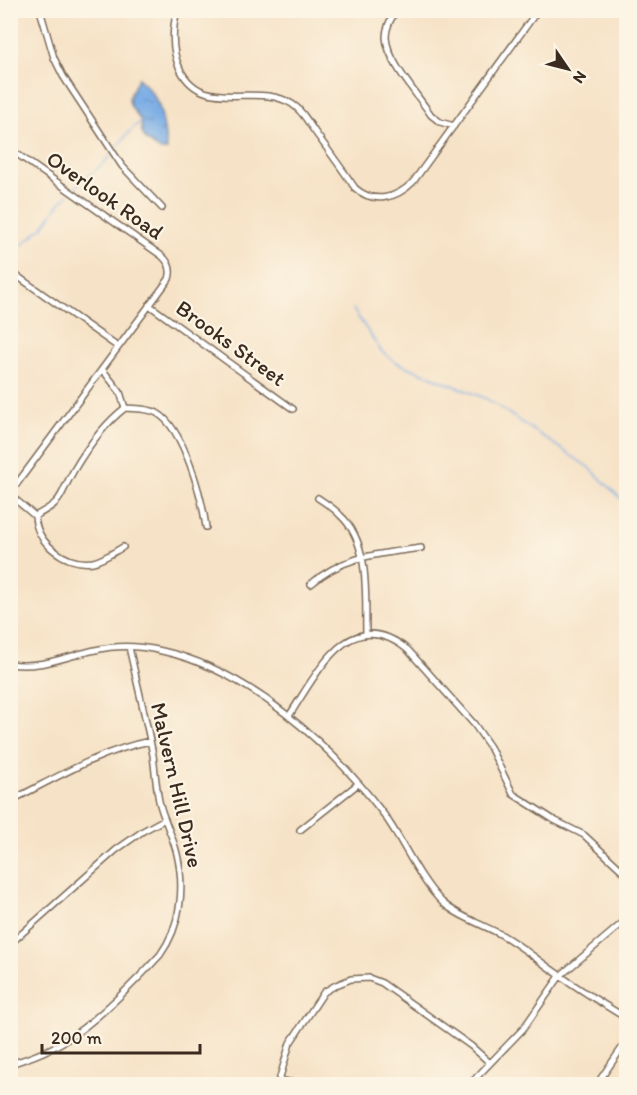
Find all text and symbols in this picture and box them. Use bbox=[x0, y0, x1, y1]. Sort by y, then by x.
north arrow bbox=[538, 39, 598, 99]
text: N bbox=[569, 67, 591, 87]
street label: Overlook Road bbox=[41, 145, 169, 245]
street label: Brooks Street bbox=[171, 294, 291, 392]
street label: Malvern Hill Drive bbox=[145, 700, 209, 870]
scale bar bbox=[42, 1017, 200, 1055]
text: 200 m bbox=[51, 1027, 102, 1049]

